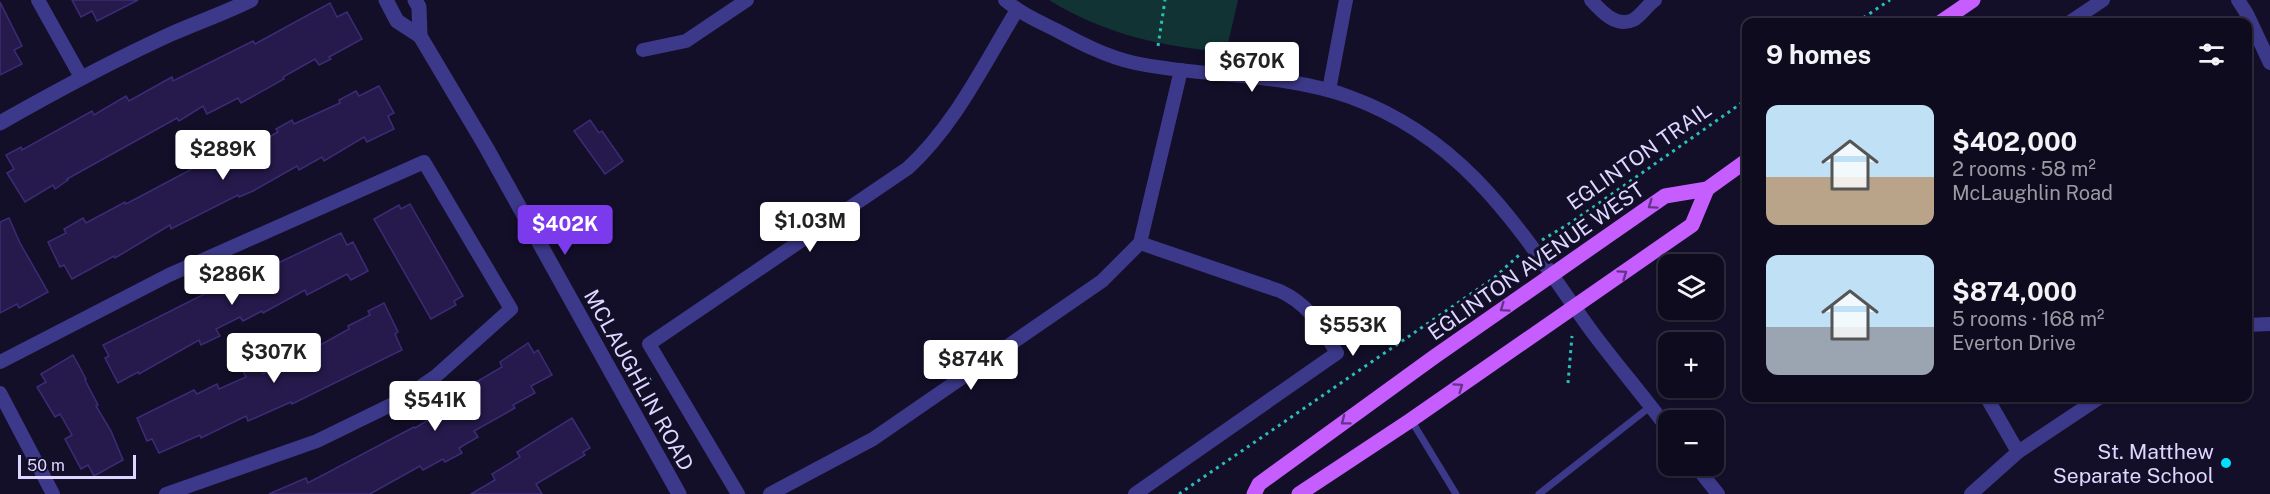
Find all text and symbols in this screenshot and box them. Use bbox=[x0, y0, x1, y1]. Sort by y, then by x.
icon: filters bbox=[2195, 38, 2228, 71]
text: 9 homes bbox=[1766, 39, 1871, 70]
pin: $670K bbox=[1210, 42, 1294, 93]
text: $670K bbox=[1219, 49, 1285, 73]
street label: EGLINTON TRAIL bbox=[1562, 97, 1716, 215]
text: $402,000 bbox=[1952, 126, 2077, 157]
icon: home bbox=[1814, 129, 1886, 201]
pin: $289K bbox=[181, 130, 265, 181]
text: $289K bbox=[189, 137, 257, 161]
text: 2 rooms · 58 m² bbox=[1952, 157, 2096, 181]
street label: EGLINTON AVENUE WEST bbox=[1423, 177, 1649, 345]
text: McLaughlin Road bbox=[1952, 181, 2113, 205]
one-way arrow bbox=[1648, 198, 1659, 209]
pin: $1.03M bbox=[761, 202, 859, 253]
pin: $402K bbox=[523, 205, 607, 256]
text: $1.03M bbox=[774, 209, 846, 233]
text: $402K bbox=[532, 212, 598, 236]
map controls bbox=[1658, 254, 1724, 476]
button: layers bbox=[1658, 254, 1724, 320]
pin: $286K bbox=[190, 255, 274, 306]
text: $286K bbox=[198, 262, 266, 286]
one-way arrow bbox=[1616, 270, 1627, 281]
text: $874,000 bbox=[1952, 276, 2077, 307]
icon: home bbox=[1814, 279, 1886, 351]
street label: MCLAUGHLIN ROAD bbox=[579, 285, 699, 475]
one-way arrow bbox=[1500, 301, 1511, 312]
pin: $553K bbox=[1311, 306, 1395, 357]
text: 5 rooms · 168 m² bbox=[1952, 307, 2104, 331]
text: $553K bbox=[1319, 313, 1387, 337]
text: Everton Drive bbox=[1952, 331, 2076, 355]
button: + bbox=[1658, 332, 1724, 398]
pin: $307K bbox=[232, 333, 316, 384]
text: $307K bbox=[241, 340, 307, 364]
pin: $874K bbox=[929, 340, 1013, 391]
text: $874K bbox=[938, 347, 1004, 371]
pin: $541K bbox=[393, 381, 477, 432]
one-way arrow bbox=[1452, 383, 1463, 394]
text: $541K bbox=[403, 388, 467, 412]
button: − bbox=[1658, 410, 1724, 476]
one-way arrow bbox=[1341, 414, 1352, 425]
place label: St. Matthew Separate School bbox=[2053, 439, 2214, 488]
scale bar bbox=[18, 452, 136, 480]
text: 50 m bbox=[27, 456, 65, 475]
marker: St. Matthew Separate School bbox=[2219, 456, 2233, 470]

